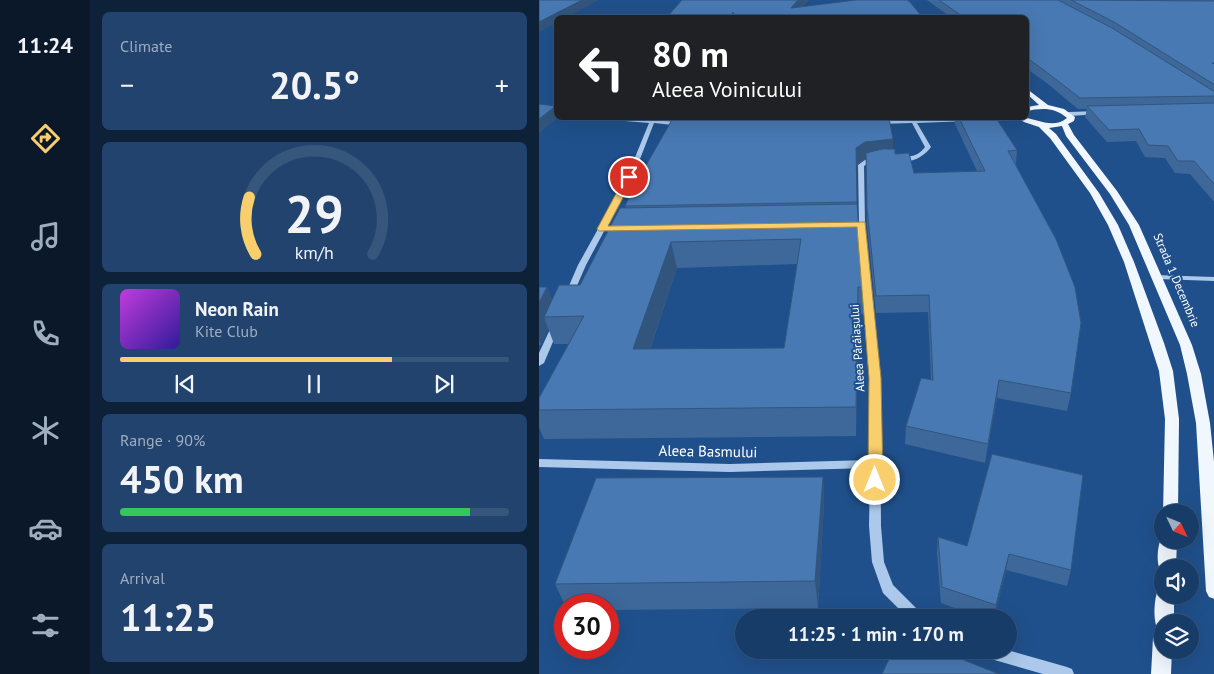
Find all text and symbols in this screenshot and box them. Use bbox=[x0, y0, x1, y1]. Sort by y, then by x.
text: 11:24 bbox=[17, 31, 73, 59]
text: 80 m bbox=[652, 31, 729, 77]
icon: left bbox=[569, 35, 634, 100]
text: Climate bbox=[120, 36, 172, 56]
text: 20.5° bbox=[269, 60, 360, 109]
text: − bbox=[120, 66, 134, 103]
text: + bbox=[495, 66, 509, 103]
text: Aleea Voinicului bbox=[652, 75, 802, 103]
icon: directions bbox=[28, 121, 63, 156]
pin bbox=[608, 156, 650, 198]
icon: arrive bbox=[615, 163, 643, 191]
text: 29 bbox=[285, 180, 344, 247]
icon: music bbox=[28, 219, 63, 254]
street label: Strada 1 Decembrie bbox=[1150, 231, 1204, 329]
text: km/h bbox=[295, 241, 334, 264]
text: Neon Rain bbox=[195, 297, 279, 321]
street label: Aleea Pârâiașului bbox=[846, 304, 868, 392]
icon: phone bbox=[28, 316, 63, 351]
text: Kite Club bbox=[195, 321, 258, 341]
icon: previous bbox=[171, 370, 199, 398]
icon: pause bbox=[300, 370, 328, 398]
icon: next bbox=[430, 370, 458, 398]
icon: climate bbox=[28, 413, 63, 448]
text: Range · 90% bbox=[120, 430, 205, 450]
street label: Aleea Basmului bbox=[658, 441, 758, 461]
position arrow bbox=[848, 453, 900, 505]
text: 450 km bbox=[120, 454, 244, 503]
north arrow bbox=[1154, 504, 1199, 549]
map controls bbox=[1154, 504, 1199, 659]
icon: car bbox=[28, 511, 63, 546]
button: sound bbox=[1154, 559, 1199, 604]
text: Arrival bbox=[120, 568, 165, 588]
text: 11:25 bbox=[120, 592, 216, 641]
speed limit sign: 30 bbox=[554, 594, 619, 659]
icon: filters bbox=[28, 608, 63, 643]
button: layers bbox=[1154, 614, 1199, 659]
text: 11:25 · 1 min · 170 m bbox=[788, 622, 964, 646]

